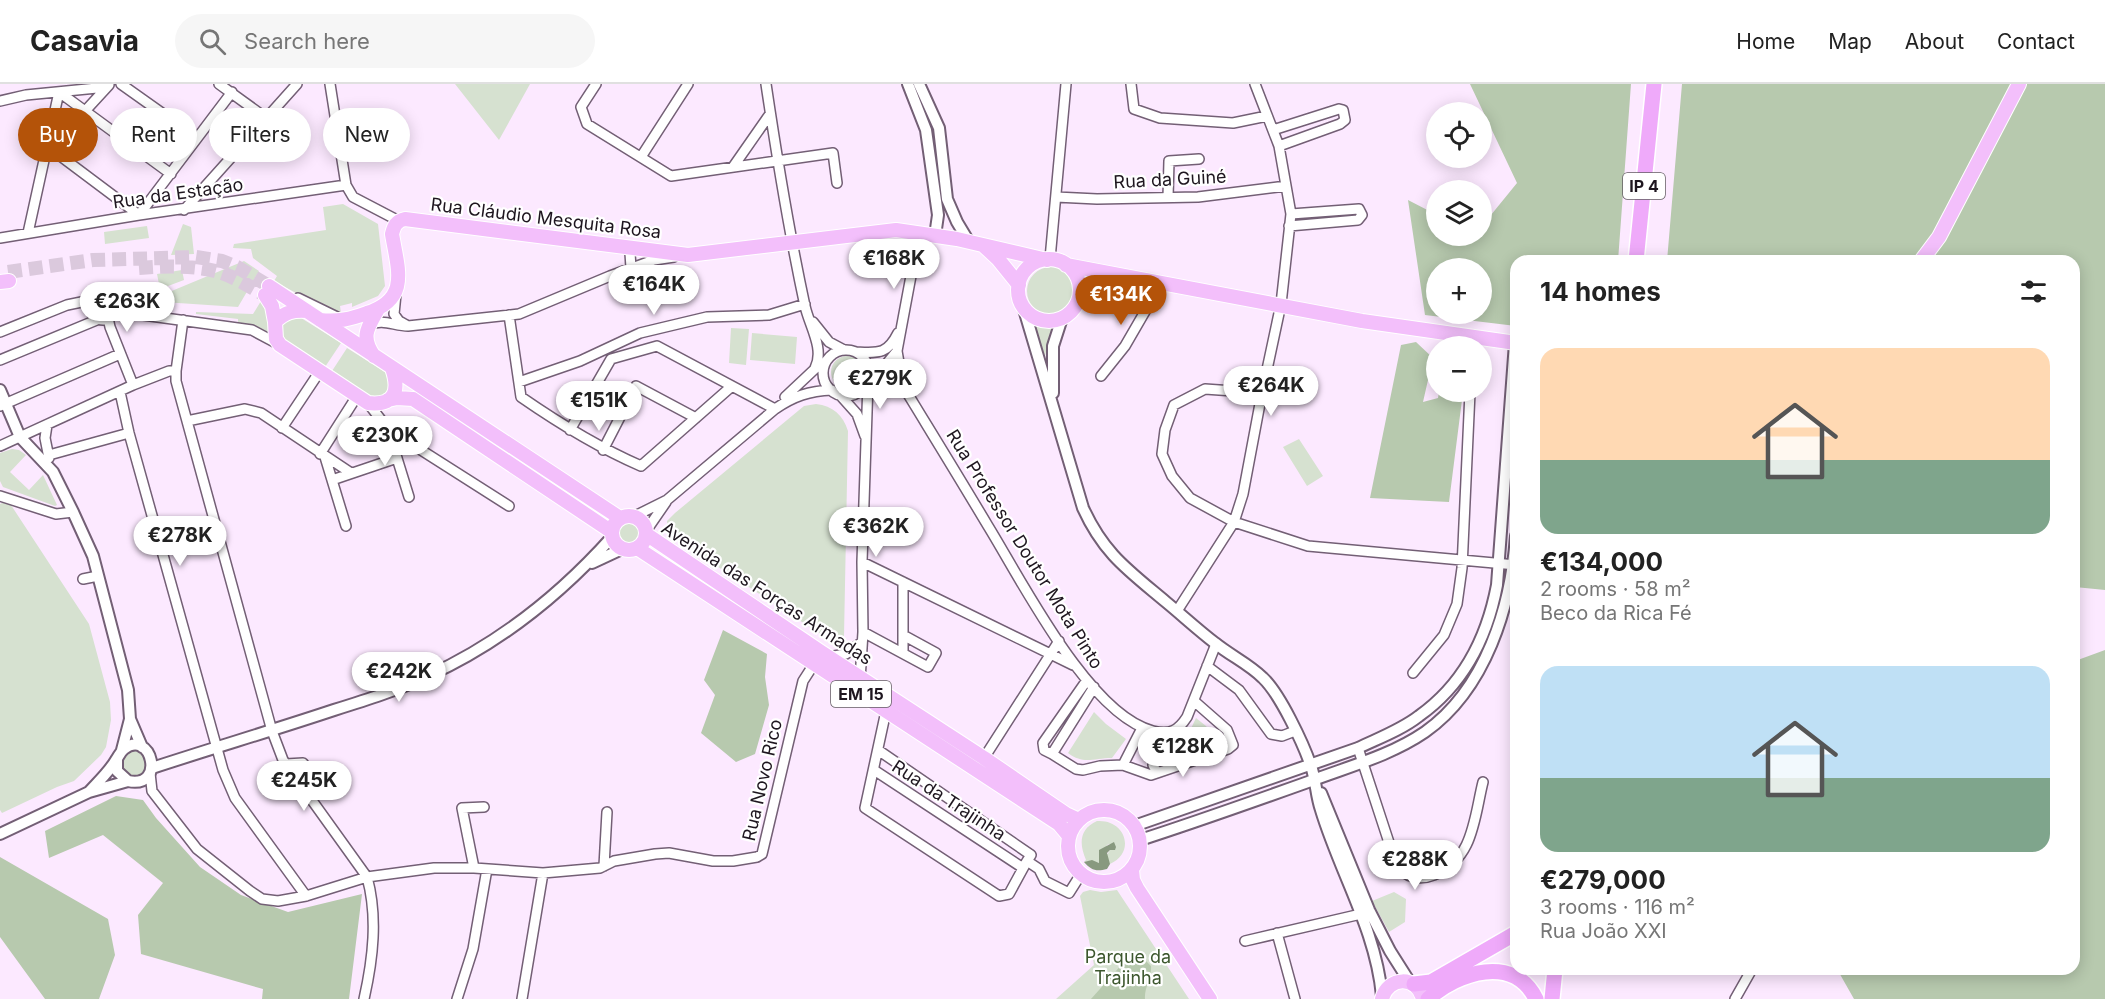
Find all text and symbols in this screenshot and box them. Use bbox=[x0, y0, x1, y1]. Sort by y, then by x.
search box bbox=[175, 14, 595, 68]
text: Casavia bbox=[30, 24, 139, 58]
icon: search bbox=[196, 25, 229, 58]
text: Search here bbox=[244, 28, 370, 54]
text: Home bbox=[1736, 29, 1795, 54]
text: Map bbox=[1828, 29, 1872, 54]
text: About bbox=[1905, 29, 1964, 54]
text: Contact bbox=[1997, 29, 2075, 54]
map controls bbox=[1426, 102, 1492, 402]
button: locate bbox=[1426, 102, 1492, 168]
chip: Buy bbox=[18, 108, 98, 162]
chip: Rent bbox=[110, 108, 197, 162]
chip: Filters bbox=[209, 108, 311, 162]
chip: New bbox=[323, 108, 410, 162]
street label: Rua da Guiné bbox=[1113, 166, 1227, 192]
street label: Rua da Estação bbox=[111, 173, 245, 213]
road number: IP 4 bbox=[1623, 173, 1665, 199]
button: layers bbox=[1426, 180, 1492, 246]
street label: Rua Cláudio Mesquita Rosa bbox=[430, 193, 662, 243]
pin: €168K bbox=[852, 239, 936, 290]
text: €168K bbox=[863, 246, 925, 270]
button: + bbox=[1426, 258, 1492, 324]
pin: €164K bbox=[612, 265, 696, 316]
text: €164K bbox=[622, 272, 686, 296]
pin: €134K bbox=[1079, 275, 1163, 326]
icon: filters bbox=[2017, 275, 2050, 308]
text: 14 homes bbox=[1540, 276, 1661, 307]
pin: €263K bbox=[85, 282, 169, 333]
text: €134K bbox=[1089, 282, 1153, 306]
text: €263K bbox=[94, 289, 160, 313]
button: − bbox=[1426, 336, 1492, 402]
pin: €279K bbox=[838, 359, 922, 410]
text: €279K bbox=[847, 366, 913, 390]
pin: €264K bbox=[1229, 366, 1313, 417]
text: €264K bbox=[1237, 373, 1305, 397]
pin: €151K bbox=[557, 381, 641, 432]
icon: home bbox=[1741, 387, 1849, 495]
text: €151K bbox=[570, 388, 628, 412]
pin: €230K bbox=[343, 416, 427, 467]
text: €230K bbox=[351, 423, 419, 447]
street label: Rua Professor Doutor Mota Pinto bbox=[942, 425, 1108, 673]
pin: €362K bbox=[834, 507, 918, 558]
text: €362K bbox=[843, 514, 909, 538]
pin: €278K bbox=[138, 516, 222, 567]
street label: Avenida das Forças Armadas bbox=[658, 517, 876, 669]
text: €278K bbox=[147, 523, 213, 547]
text: €134,000 bbox=[1540, 546, 1663, 577]
text: 2 rooms · 58 m² bbox=[1540, 577, 1691, 601]
text: Beco da Rica Fé bbox=[1540, 601, 1692, 625]
pin: €242K bbox=[357, 652, 441, 703]
text: €242K bbox=[366, 659, 432, 683]
road number: EM 15 bbox=[831, 681, 891, 707]
icon: home bbox=[1741, 705, 1849, 813]
street label: Rua Novo Rico bbox=[738, 717, 786, 843]
pin: €128K bbox=[1141, 727, 1225, 778]
text: €128K bbox=[1152, 734, 1214, 758]
street label: Rua da Trajinha bbox=[888, 755, 1010, 845]
pin: €245K bbox=[262, 761, 346, 812]
text: €245K bbox=[271, 768, 337, 792]
pin: €288K bbox=[1373, 840, 1457, 891]
text: €288K bbox=[1382, 847, 1448, 871]
text: €279,000 bbox=[1540, 864, 1666, 895]
text: 3 rooms · 116 m² bbox=[1540, 895, 1695, 919]
text: Rua João XXI bbox=[1540, 919, 1667, 943]
park label: Parque da Trajinha bbox=[1085, 946, 1171, 988]

